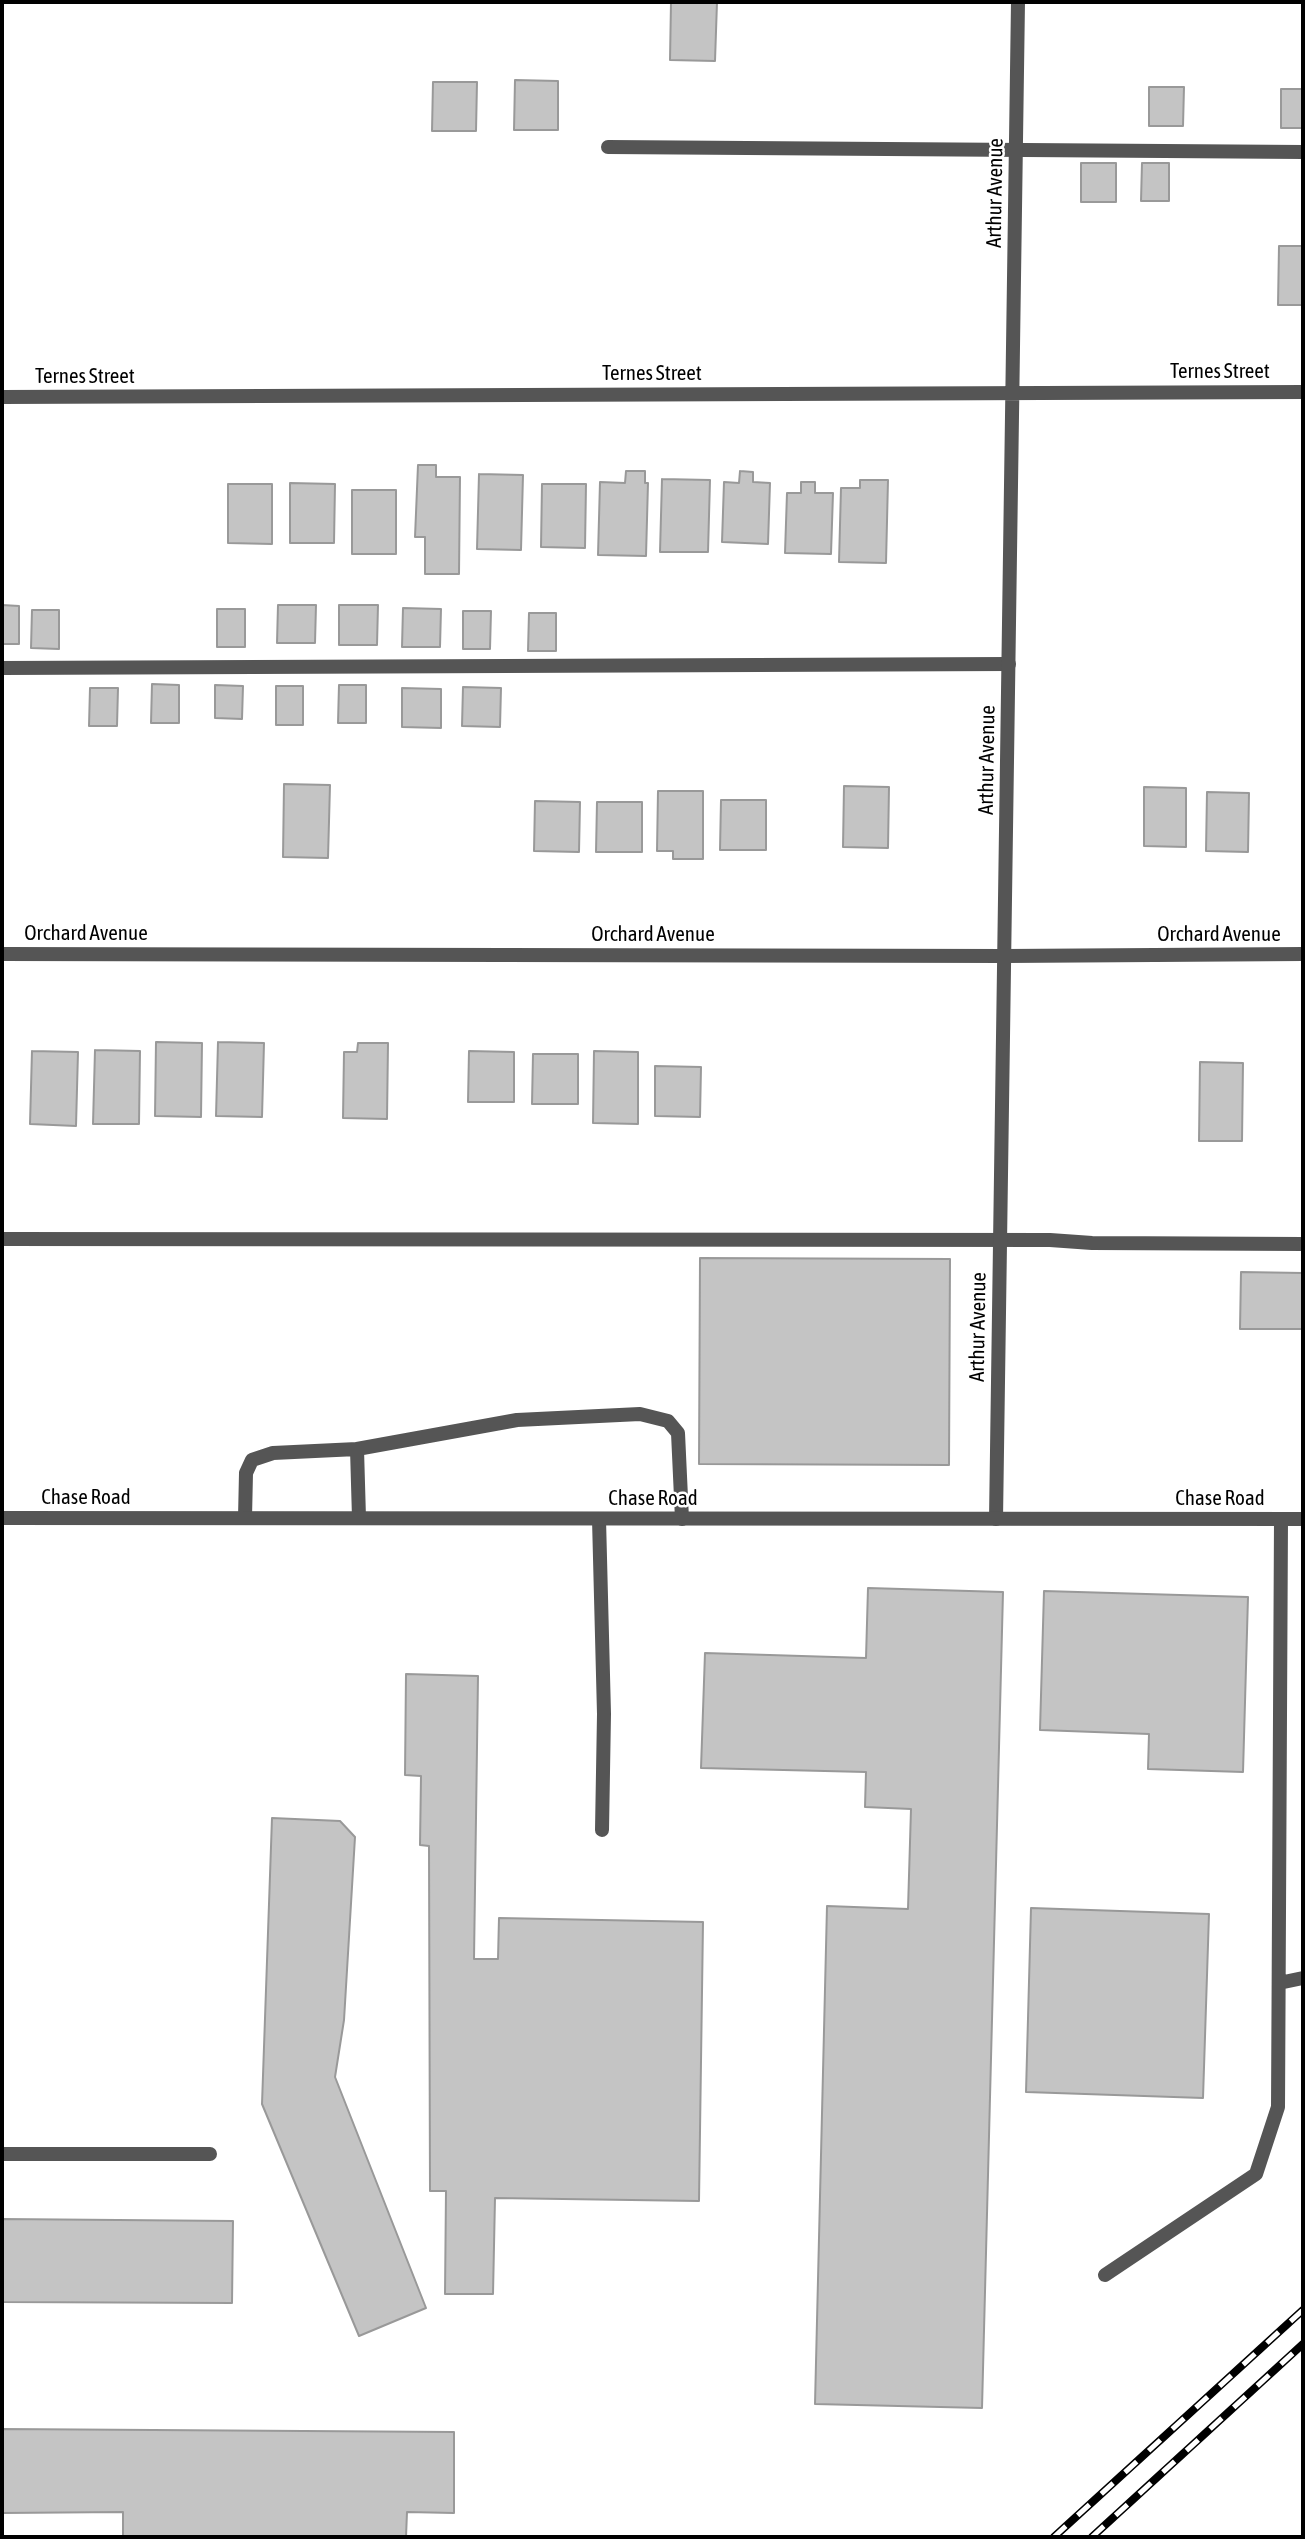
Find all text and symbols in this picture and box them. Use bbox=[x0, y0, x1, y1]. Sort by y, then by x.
street label: Arthur Avenue bbox=[981, 138, 1009, 248]
street label: Ternes Street bbox=[1170, 358, 1270, 384]
street label: Ternes Street bbox=[602, 360, 702, 386]
street label: Ternes Street bbox=[35, 363, 135, 389]
street label: Arthur Avenue bbox=[973, 705, 1001, 815]
street label: Orchard Avenue bbox=[24, 920, 148, 946]
street label: Orchard Avenue bbox=[591, 921, 715, 947]
street label: Orchard Avenue bbox=[1157, 921, 1281, 947]
street label: Arthur Avenue bbox=[964, 1272, 992, 1382]
street label: Chase Road bbox=[41, 1484, 131, 1510]
street label: Chase Road bbox=[608, 1485, 698, 1511]
street label: Chase Road bbox=[1175, 1485, 1265, 1511]

